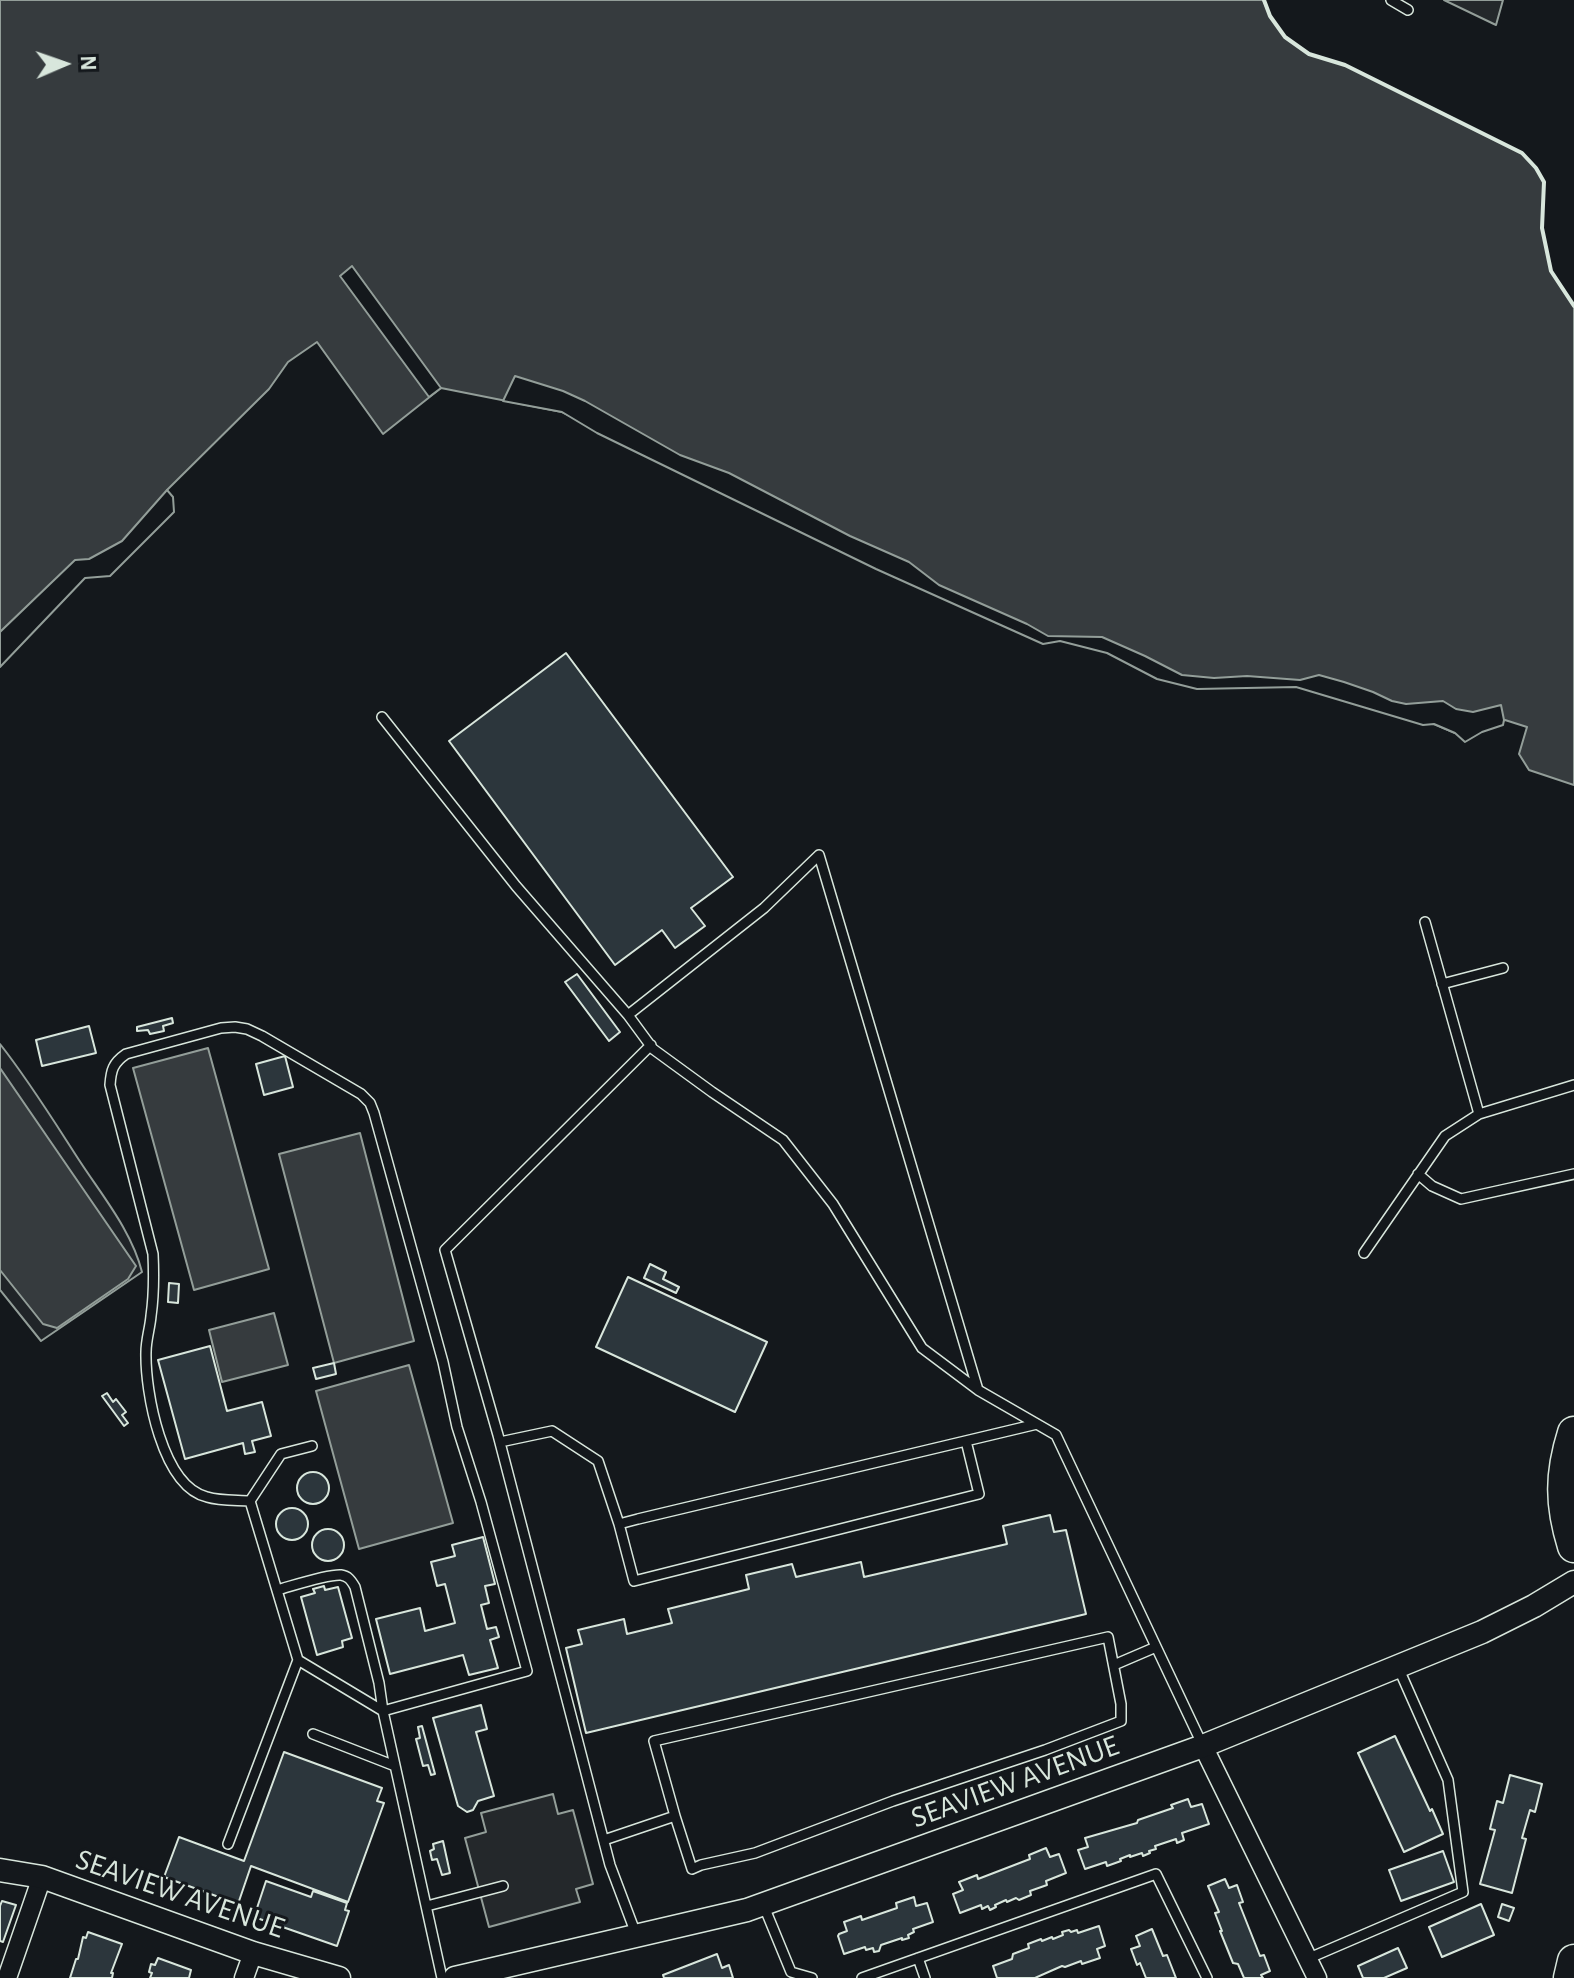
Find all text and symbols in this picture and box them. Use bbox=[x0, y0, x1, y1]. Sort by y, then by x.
north arrow bbox=[24, 24, 104, 104]
text: N bbox=[77, 55, 99, 71]
street label: SEAVIEW AVENUE bbox=[906, 1728, 1124, 1836]
street label: SEAVIEW AVENUE bbox=[71, 1841, 289, 1947]

